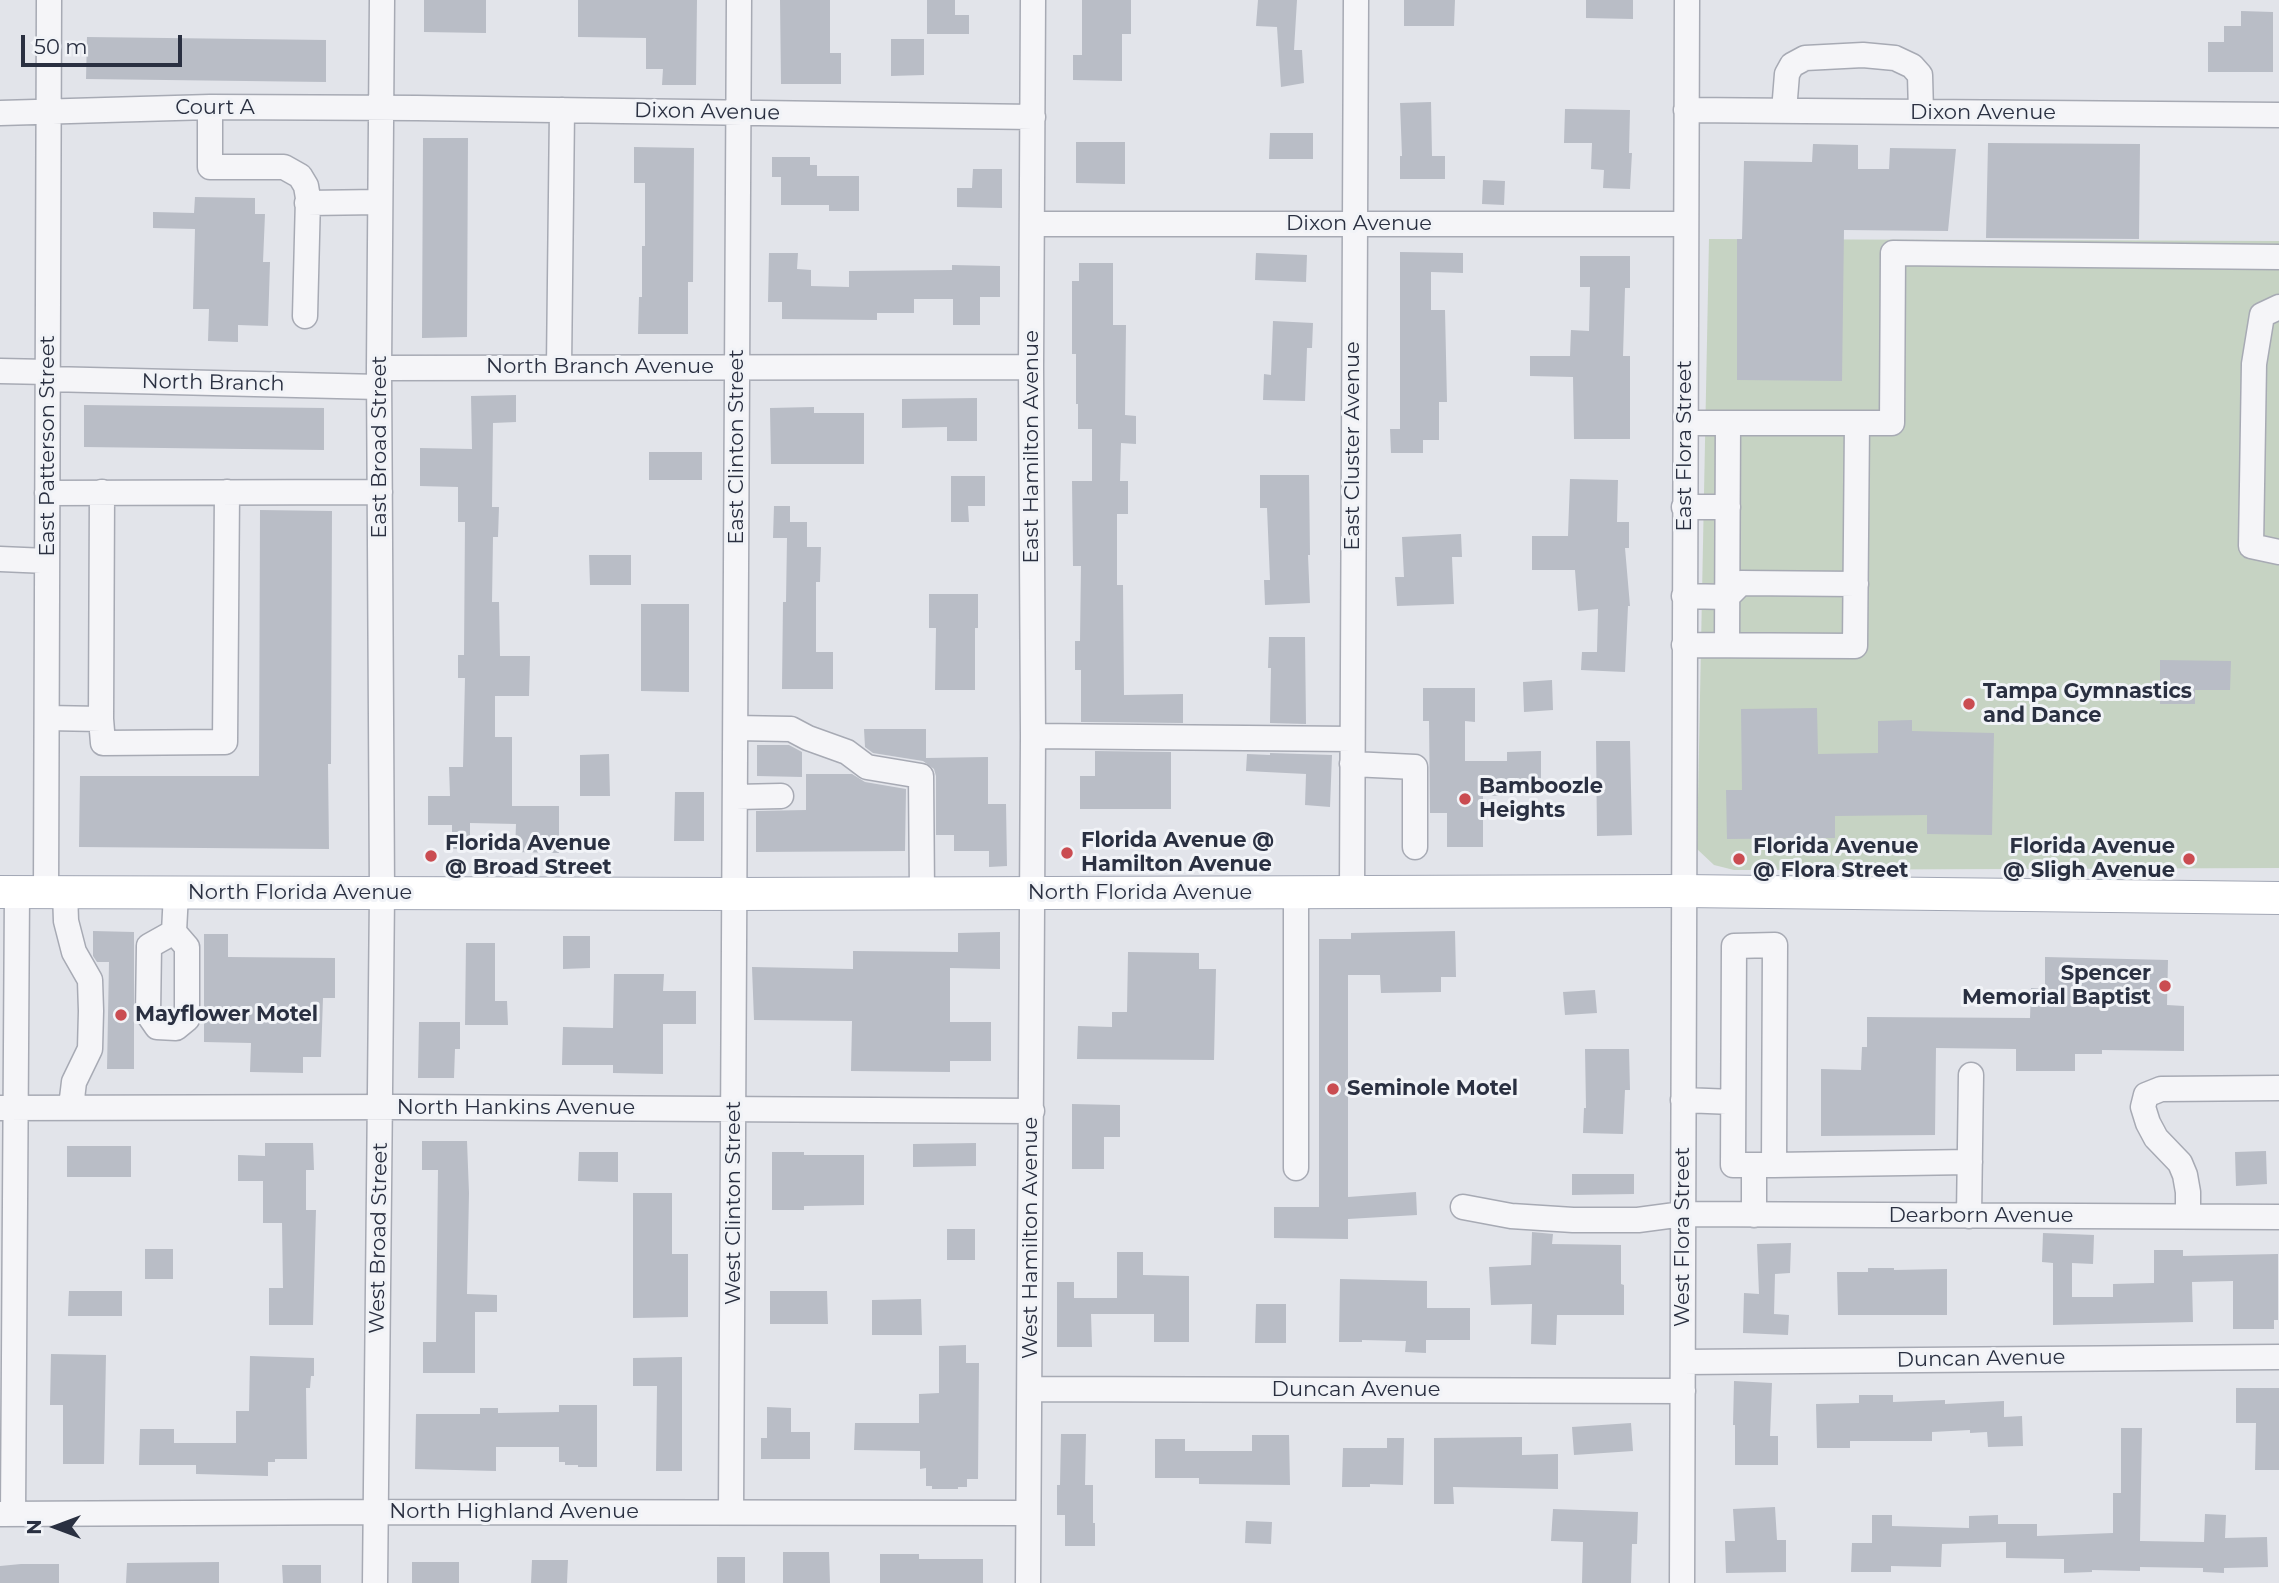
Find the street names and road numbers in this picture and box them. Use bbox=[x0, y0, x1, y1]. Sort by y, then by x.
street label: Court A bbox=[175, 95, 255, 121]
street label: Dixon Avenue bbox=[634, 98, 780, 126]
street label: Dixon Avenue bbox=[1910, 100, 2056, 126]
street label: Dixon Avenue bbox=[1286, 211, 1432, 237]
street label: East Hamilton Avenue bbox=[1019, 330, 1045, 564]
street label: East Patterson Street bbox=[35, 335, 61, 557]
street label: East Cluster Avenue bbox=[1340, 341, 1366, 551]
street label: East Clinton Street bbox=[724, 349, 750, 545]
street label: North Branch Avenue bbox=[486, 354, 714, 380]
street label: East Broad Street bbox=[367, 355, 393, 539]
street label: East Flora Street bbox=[1672, 360, 1698, 532]
street label: North Branch bbox=[141, 369, 285, 397]
street label: North Florida Avenue bbox=[188, 880, 412, 906]
street label: North Florida Avenue bbox=[1028, 880, 1252, 906]
street label: North Hankins Avenue bbox=[397, 1095, 635, 1121]
street label: West Clinton Street bbox=[721, 1101, 747, 1305]
street label: West Hamilton Avenue bbox=[1018, 1117, 1044, 1359]
street label: West Broad Street bbox=[365, 1142, 393, 1334]
street label: West Flora Street bbox=[1670, 1147, 1696, 1327]
street label: Dearborn Avenue bbox=[1889, 1203, 2073, 1229]
street label: Duncan Avenue bbox=[1896, 1345, 2066, 1373]
street label: Duncan Avenue bbox=[1272, 1377, 1440, 1403]
street label: North Highland Avenue bbox=[389, 1499, 639, 1525]

